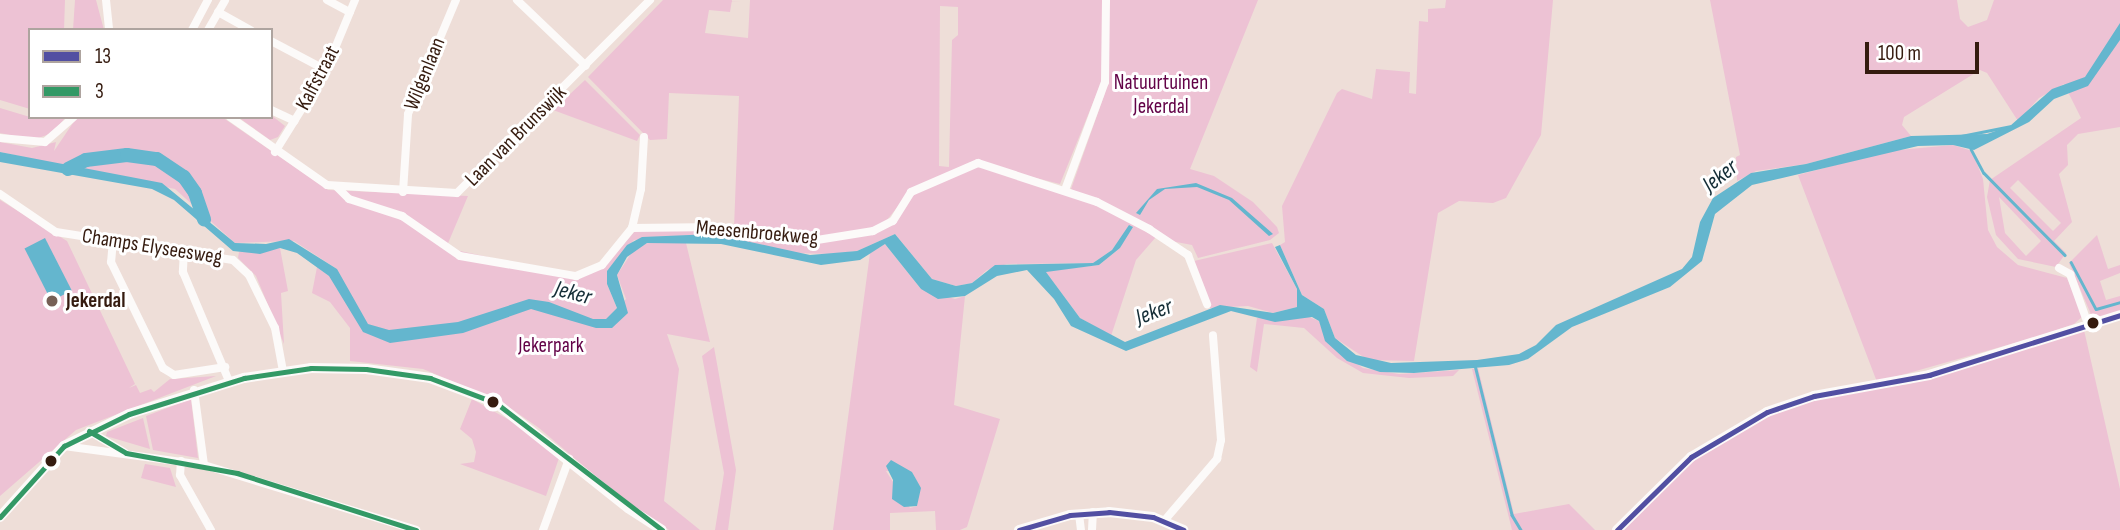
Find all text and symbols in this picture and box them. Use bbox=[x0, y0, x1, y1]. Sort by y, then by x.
legend bbox=[28, 28, 273, 119]
scale bar bbox=[1868, 28, 1982, 72]
street label: Wilgenlaan bbox=[399, 34, 451, 114]
street label: Kalfstraat bbox=[291, 41, 345, 115]
text: 100 m bbox=[1878, 41, 1921, 66]
text: 13 bbox=[95, 44, 111, 69]
park label: Natuurtuinen Jekerdal bbox=[1114, 70, 1208, 120]
text: 3 bbox=[95, 79, 104, 104]
street label: Laan van Brunswijk bbox=[460, 80, 572, 192]
water label: Jeker bbox=[1697, 154, 1743, 198]
street label: Meesenbroekweg bbox=[695, 215, 819, 251]
street label: Champs Elyseesweg bbox=[80, 223, 224, 271]
water label: Jeker bbox=[551, 275, 595, 311]
place label: Jekerdal bbox=[66, 288, 125, 314]
marker: Jekerdal bbox=[44, 293, 60, 309]
water label: Jeker bbox=[1132, 293, 1176, 331]
unlabelled marker bbox=[2086, 316, 2100, 330]
park label: Jekerpark bbox=[518, 333, 584, 359]
unlabelled marker bbox=[486, 395, 500, 409]
unlabelled marker bbox=[44, 454, 58, 468]

